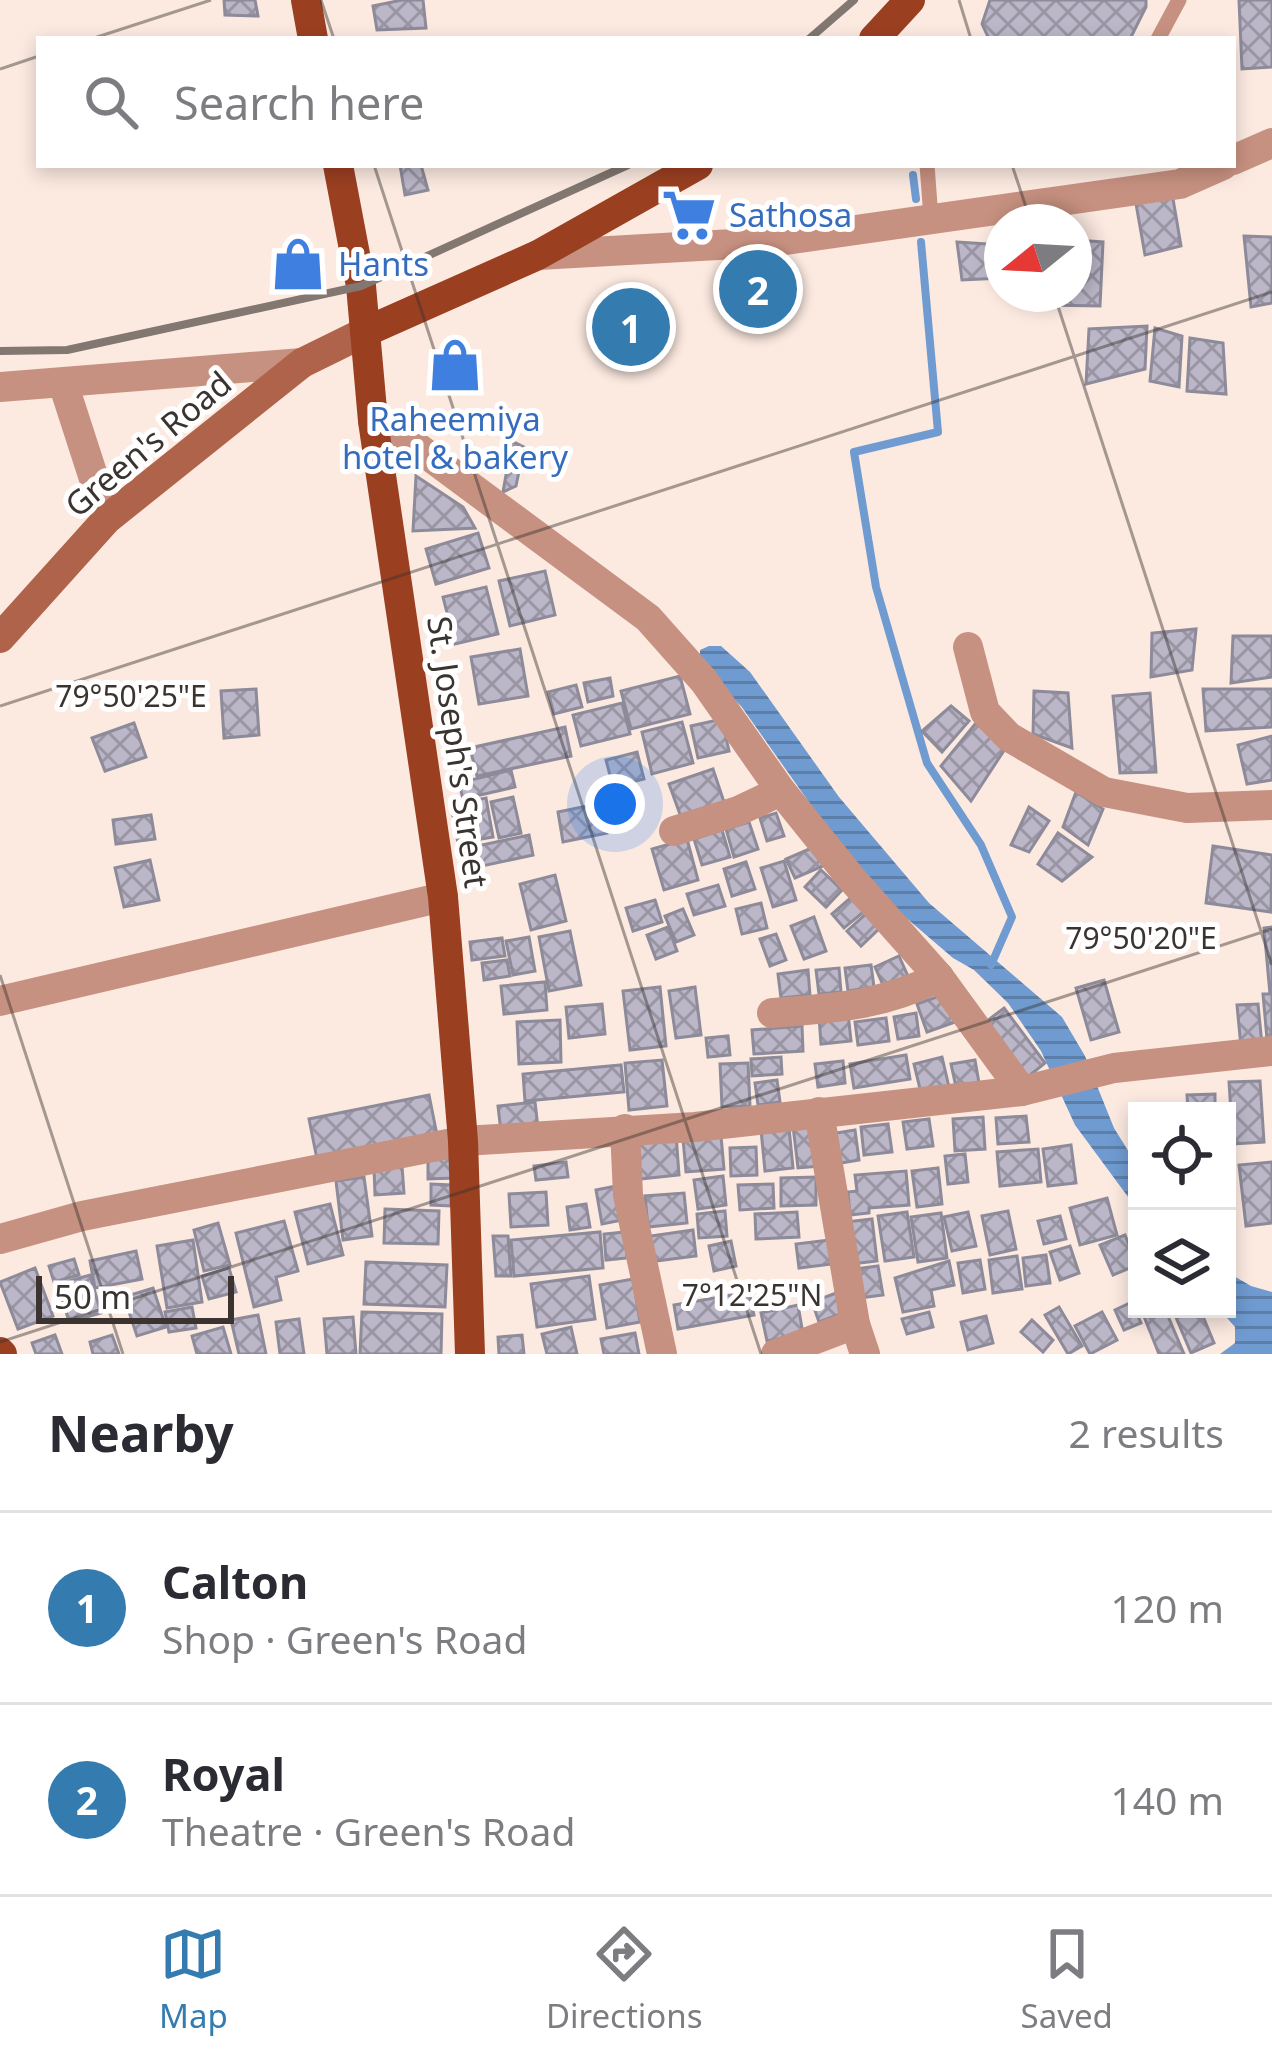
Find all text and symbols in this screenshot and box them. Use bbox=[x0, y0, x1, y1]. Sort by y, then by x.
search box bbox=[36, 36, 1236, 168]
icon: search bbox=[78, 69, 144, 135]
text: Search here bbox=[174, 72, 424, 133]
supermarket icon: Sathosa bbox=[660, 186, 718, 244]
place label: Sathosa bbox=[729, 192, 852, 237]
north arrow bbox=[984, 204, 1092, 312]
shop icon: Hants bbox=[269, 235, 327, 293]
place label: Hants bbox=[338, 241, 429, 286]
pin: 2 bbox=[719, 244, 797, 334]
pin: 1 bbox=[592, 282, 670, 372]
shop icon: Raheemiya hotel & bakery bbox=[426, 336, 484, 394]
street label: Green's Road bbox=[55, 361, 240, 527]
place label: Raheemiya hotel & bakery bbox=[342, 396, 568, 479]
street label: St. Joseph's Street bbox=[417, 613, 500, 891]
text: 79°50'25"E bbox=[55, 675, 207, 716]
your location bbox=[585, 774, 645, 834]
text: 79°50'20"E bbox=[1065, 917, 1217, 958]
map controls bbox=[1128, 1102, 1236, 1318]
button: locate bbox=[1128, 1102, 1236, 1210]
button: layers bbox=[1128, 1210, 1236, 1318]
scale bar bbox=[36, 1270, 234, 1323]
text: 50 m bbox=[54, 1274, 131, 1319]
text: 7°12'25"N bbox=[682, 1274, 822, 1315]
text: Nearby bbox=[48, 1397, 234, 1467]
text: 2 results bbox=[1069, 1406, 1224, 1459]
text: Calton bbox=[162, 1551, 308, 1612]
text: 1 bbox=[76, 1581, 98, 1634]
text: 120 m bbox=[1110, 1581, 1224, 1634]
text: Shop · Green's Road bbox=[162, 1612, 527, 1665]
text: Royal bbox=[162, 1743, 285, 1804]
text: 2 bbox=[76, 1773, 98, 1826]
text: 140 m bbox=[1110, 1773, 1224, 1826]
text: Theatre · Green's Road bbox=[162, 1804, 575, 1857]
tab: Map bbox=[159, 1921, 228, 2038]
tab: Directions bbox=[546, 1921, 703, 2038]
tab: Saved bbox=[1021, 1921, 1113, 2038]

